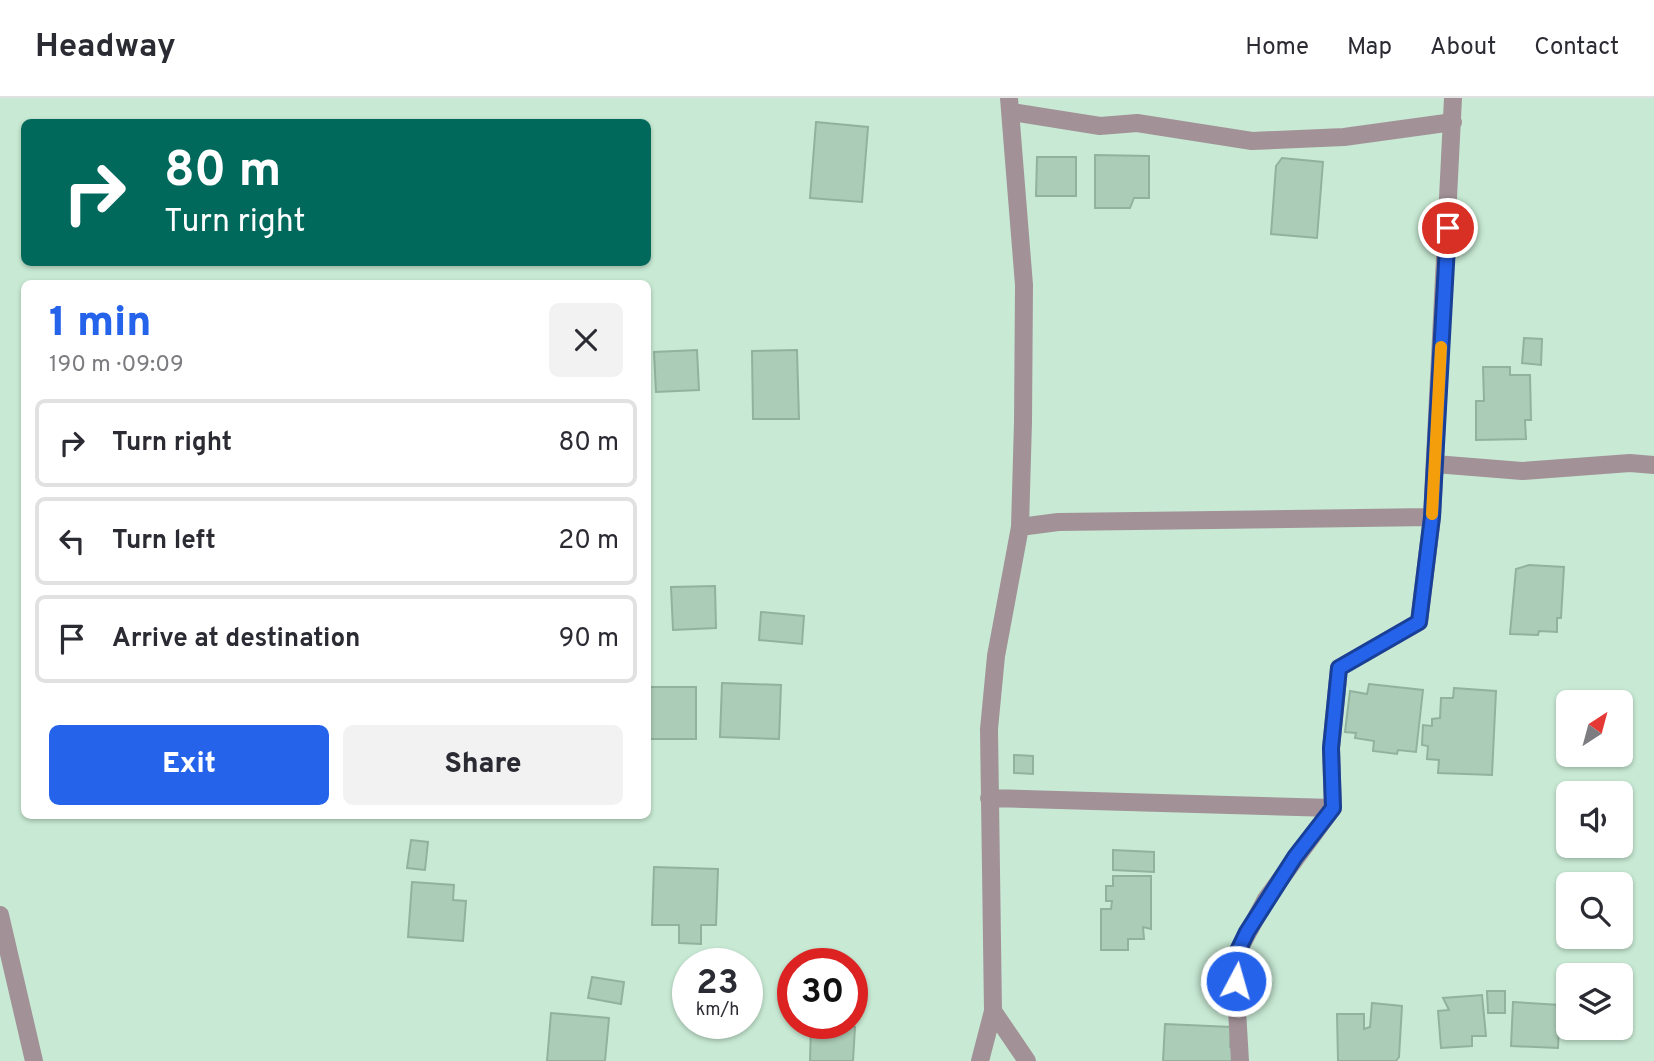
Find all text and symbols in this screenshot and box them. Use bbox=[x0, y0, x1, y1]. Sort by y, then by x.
text: Headway bbox=[35, 27, 176, 69]
text: Home bbox=[1245, 33, 1309, 63]
text: Map bbox=[1347, 33, 1392, 63]
text: About bbox=[1430, 33, 1496, 63]
text: Contact bbox=[1534, 33, 1619, 63]
text: 80 m bbox=[164, 142, 281, 204]
icon: right bbox=[49, 147, 140, 238]
pin bbox=[1418, 198, 1478, 258]
text: Turn right bbox=[164, 203, 306, 243]
icon: arrive bbox=[1429, 209, 1467, 247]
text: 1 min bbox=[49, 298, 152, 351]
button: close bbox=[549, 303, 623, 377]
text: 190 m · 09:09 bbox=[49, 351, 184, 380]
icon: right bbox=[53, 424, 91, 462]
text: Turn right bbox=[112, 427, 232, 460]
text: 80 m bbox=[559, 427, 619, 460]
icon: left bbox=[53, 522, 91, 560]
text: Turn left bbox=[112, 525, 216, 558]
text: 20 m bbox=[558, 525, 619, 558]
icon: arrive bbox=[53, 620, 91, 658]
text: Arrive at destination bbox=[112, 623, 360, 656]
text: 90 m bbox=[559, 623, 619, 656]
north arrow bbox=[1556, 690, 1633, 766]
map controls bbox=[1556, 690, 1633, 1040]
button: Exit bbox=[49, 725, 329, 805]
button: Share bbox=[343, 725, 623, 805]
button: sound bbox=[1556, 781, 1633, 858]
button: search bbox=[1556, 872, 1633, 949]
position arrow bbox=[1199, 944, 1273, 1018]
speed limit sign: 30 bbox=[777, 948, 868, 1039]
text: 23 bbox=[696, 962, 739, 1006]
button: layers bbox=[1556, 963, 1633, 1040]
text: km/h bbox=[696, 999, 739, 1022]

